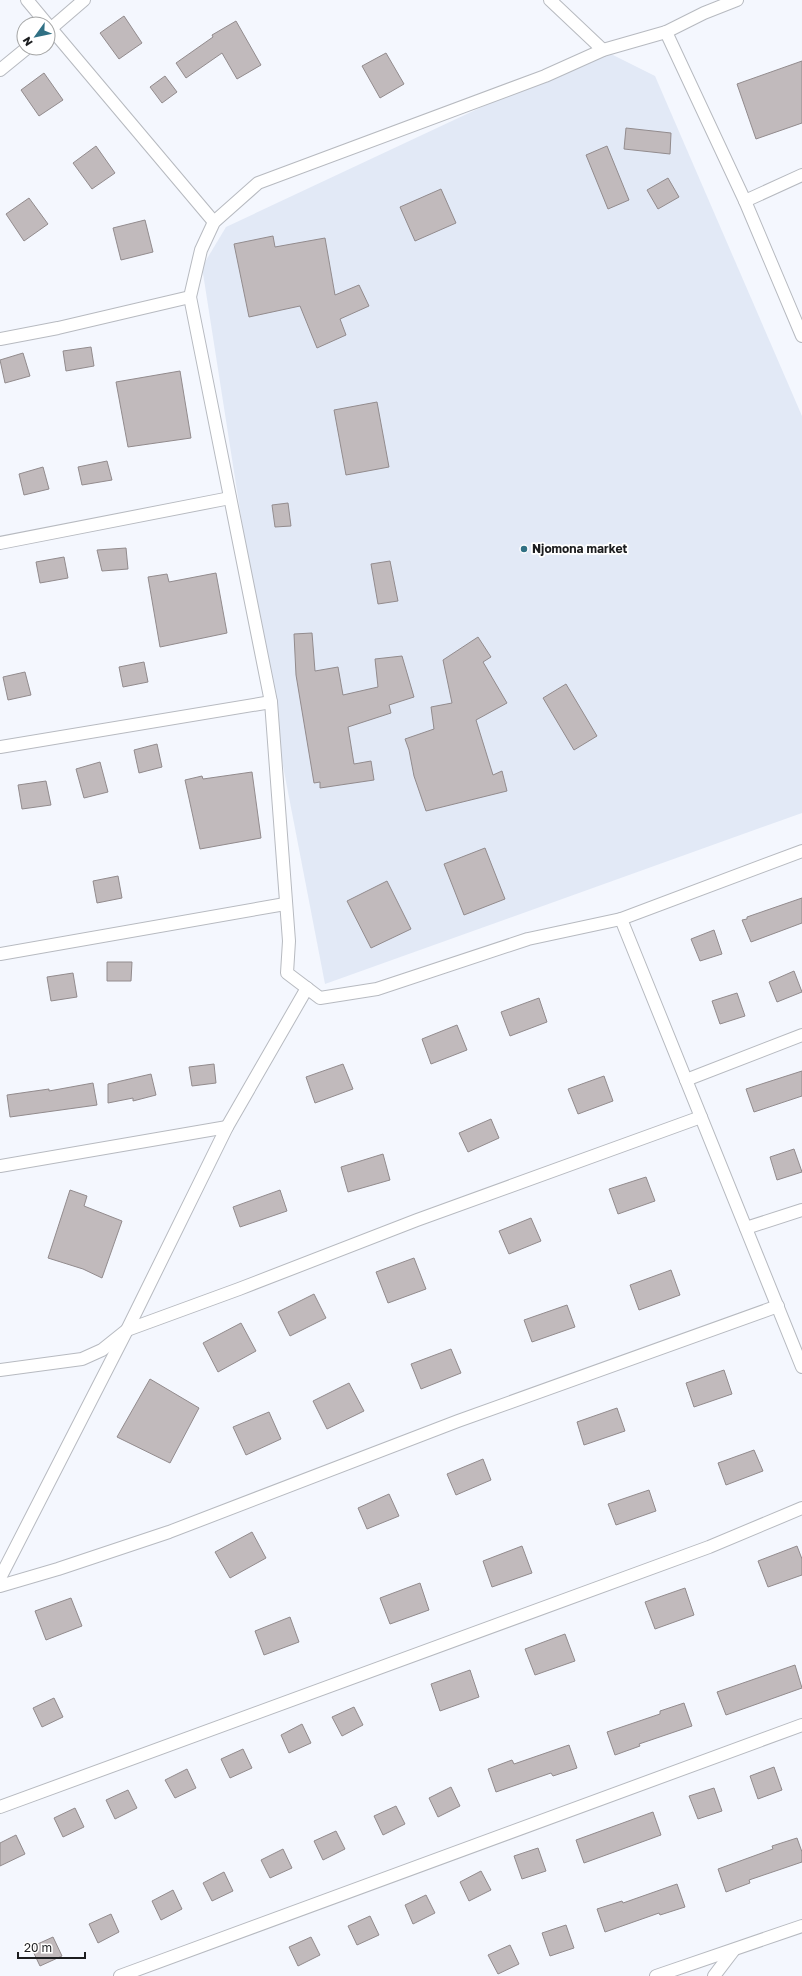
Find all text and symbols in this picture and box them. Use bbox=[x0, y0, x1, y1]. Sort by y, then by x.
north arrow bbox=[16, 16, 56, 56]
text: N bbox=[19, 35, 35, 49]
place label: Njomona market bbox=[532, 541, 627, 556]
marker: Njomona market bbox=[519, 544, 529, 554]
scale bar bbox=[18, 1934, 85, 1960]
text: 20 m bbox=[24, 1940, 52, 1955]

